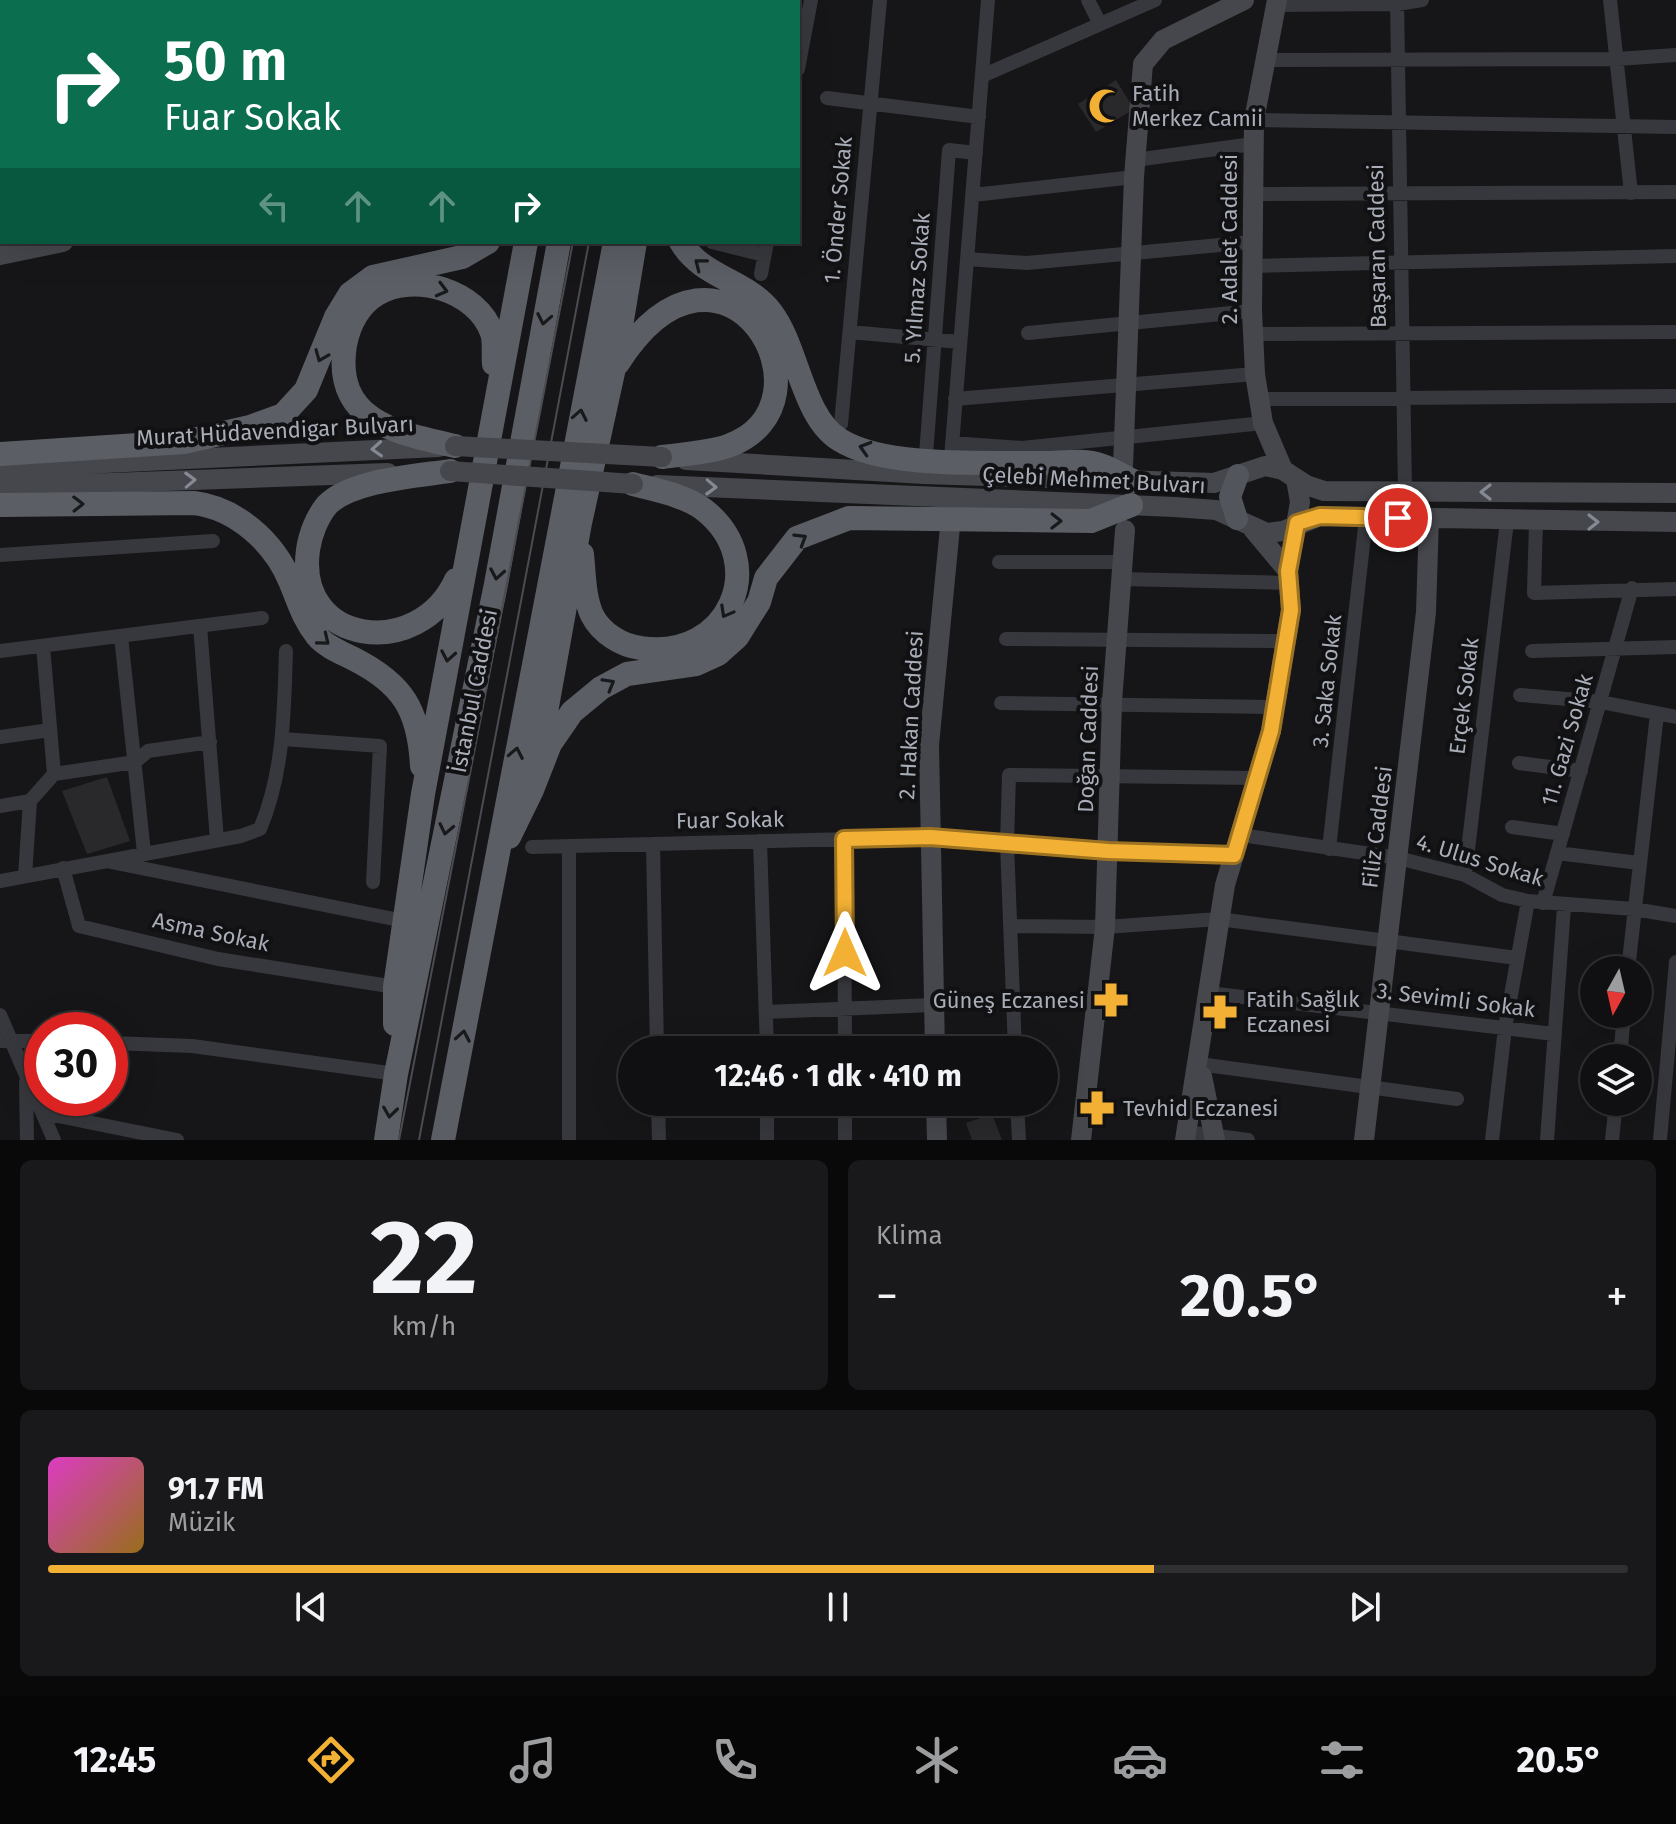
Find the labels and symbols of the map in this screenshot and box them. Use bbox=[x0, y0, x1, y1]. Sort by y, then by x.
place label: Fatih Merkez Camii bbox=[1132, 80, 1263, 132]
mosque icon: Fatih Merkez Camii bbox=[1087, 87, 1125, 125]
street label: 1. Önder Sokak bbox=[818, 135, 858, 285]
street label: 2. Adalet Caddesi bbox=[1216, 154, 1243, 324]
street label: Başaran Caddesi bbox=[1362, 164, 1392, 328]
street label: 5. Yılmaz Sokak bbox=[898, 211, 936, 364]
one-way arrow bbox=[694, 260, 709, 274]
one-way arrow bbox=[434, 281, 448, 298]
one-way arrow bbox=[536, 311, 553, 325]
one-way arrow bbox=[315, 348, 331, 362]
one-way arrow bbox=[571, 408, 588, 422]
street label: Murat Hüdavendigar Bulvarı bbox=[136, 410, 414, 452]
one-way arrow bbox=[370, 441, 383, 458]
one-way arrow bbox=[858, 441, 872, 457]
street label: Çelebi Mehmet Bulvarı bbox=[982, 461, 1206, 500]
one-way arrow bbox=[184, 472, 197, 489]
one-way arrow bbox=[705, 478, 718, 495]
one-way arrow bbox=[1479, 483, 1492, 500]
pin bbox=[1364, 484, 1432, 552]
one-way arrow bbox=[72, 495, 85, 513]
one-way arrow bbox=[1050, 512, 1063, 529]
one-way arrow bbox=[1587, 513, 1600, 531]
one-way arrow bbox=[793, 534, 807, 549]
one-way arrow bbox=[490, 568, 507, 581]
one-way arrow bbox=[720, 604, 735, 618]
street label: İstanbul Caddesi bbox=[445, 607, 503, 775]
street label: 3. Saka Sokak bbox=[1307, 612, 1347, 749]
one-way arrow bbox=[315, 630, 330, 644]
street label: 2. Hakan Caddesi bbox=[893, 630, 929, 800]
street label: Erçek Sokak bbox=[1443, 635, 1485, 756]
one-way arrow bbox=[441, 649, 458, 662]
street label: Doğan Caddesi bbox=[1072, 665, 1104, 813]
street label: 11. Gazi Sokak bbox=[1535, 670, 1599, 809]
one-way arrow bbox=[600, 678, 615, 694]
one-way arrow bbox=[506, 746, 523, 760]
street label: Filiz Caddesi bbox=[1356, 764, 1398, 890]
street label: Fuar Sokak bbox=[676, 806, 785, 834]
one-way arrow bbox=[439, 823, 456, 836]
street label: 4. Ulus Sokak bbox=[1413, 828, 1548, 892]
street label: Asma Sokak bbox=[150, 906, 272, 958]
position arrow bbox=[803, 911, 887, 995]
north arrow bbox=[1580, 956, 1652, 1028]
street label: 3. Sevimli Sokak bbox=[1375, 977, 1537, 1023]
pharmacy icon: Güneş Eczanesi bbox=[1092, 981, 1130, 1019]
place label: Fatih Sağlık Eczanesi bbox=[1246, 986, 1360, 1038]
place label: Güneş Eczanesi bbox=[933, 987, 1085, 1014]
pharmacy icon: Fatih Sağlık Eczanesi bbox=[1201, 993, 1239, 1031]
speed limit sign: 30 bbox=[24, 1012, 128, 1116]
one-way arrow bbox=[453, 1029, 470, 1043]
pharmacy icon: Tevhid Eczanesi bbox=[1078, 1089, 1116, 1127]
place label: Tevhid Eczanesi bbox=[1123, 1095, 1278, 1122]
one-way arrow bbox=[382, 1105, 399, 1119]

